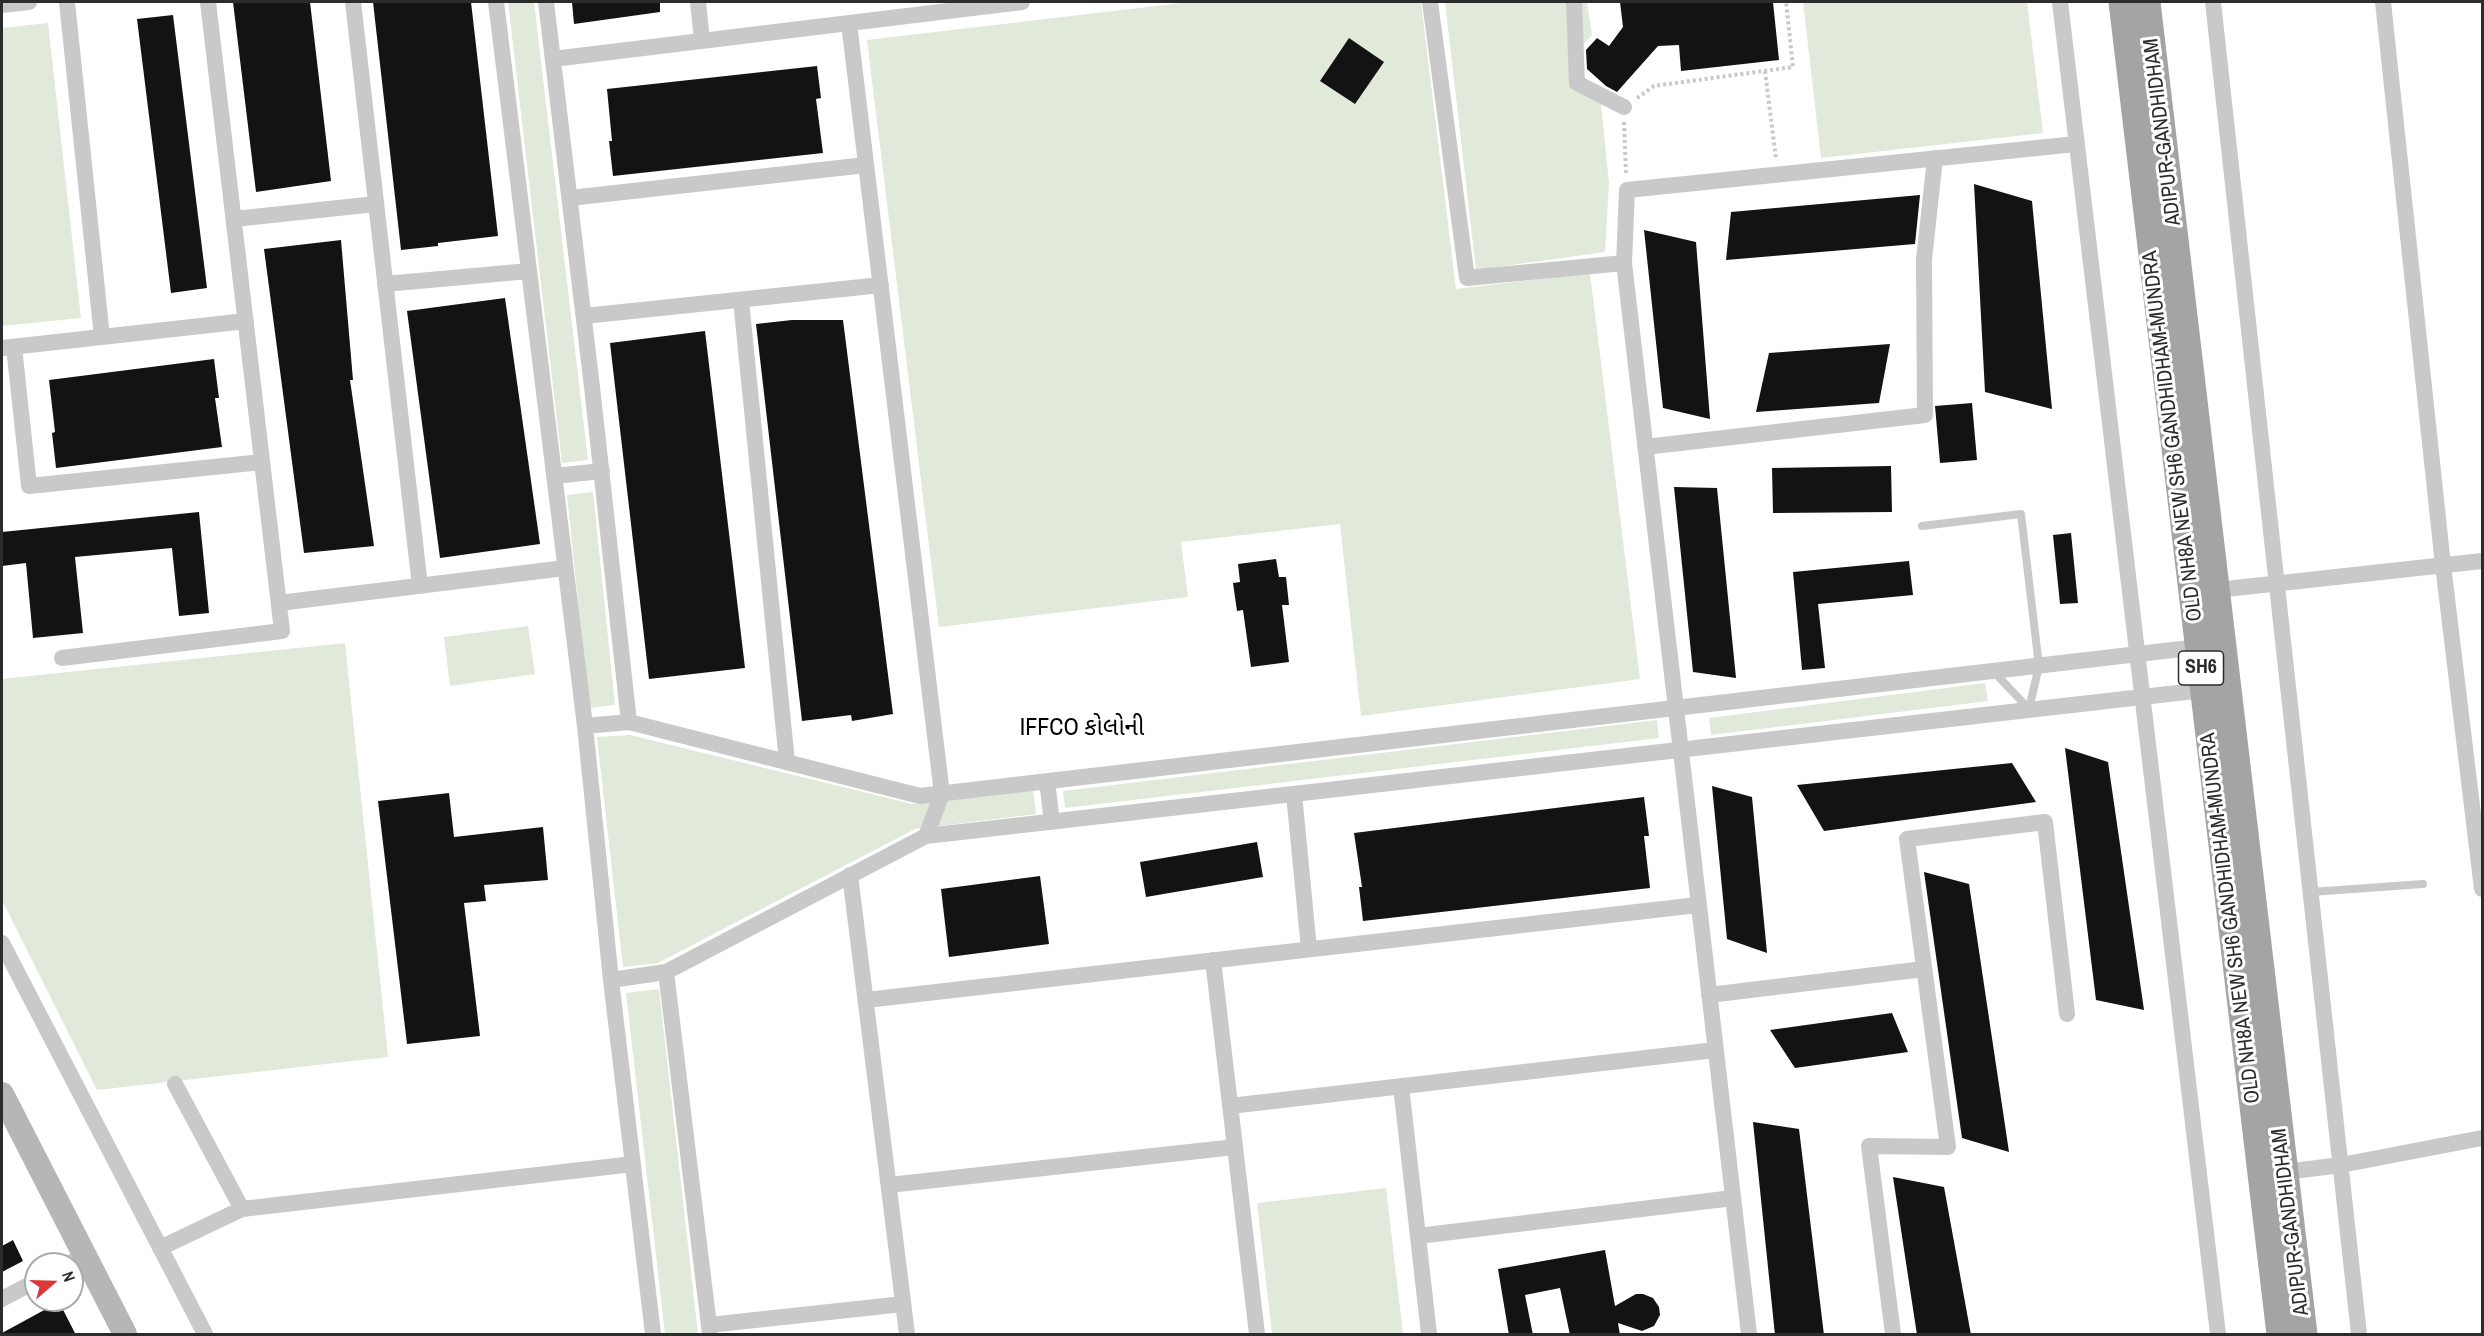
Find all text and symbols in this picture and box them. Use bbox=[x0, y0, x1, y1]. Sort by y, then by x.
street label: ADIPUR-GANDHIDHAM bbox=[2139, 37, 2187, 227]
street label: OLD NH8A NEW SH6 GANDHIDHAM-MUNDRA bbox=[2138, 249, 2208, 623]
road number: SH6 bbox=[2178, 651, 2224, 685]
district label: IFFCO કોલોની bbox=[1020, 715, 1144, 743]
street label: OLD NH8A NEW SH6 GANDHIDHAM-MUNDRA bbox=[2196, 731, 2266, 1105]
street label: ADIPUR-GANDHIDHAM bbox=[2267, 1127, 2315, 1317]
north arrow bbox=[24, 1252, 84, 1312]
text: N bbox=[57, 1268, 81, 1285]

